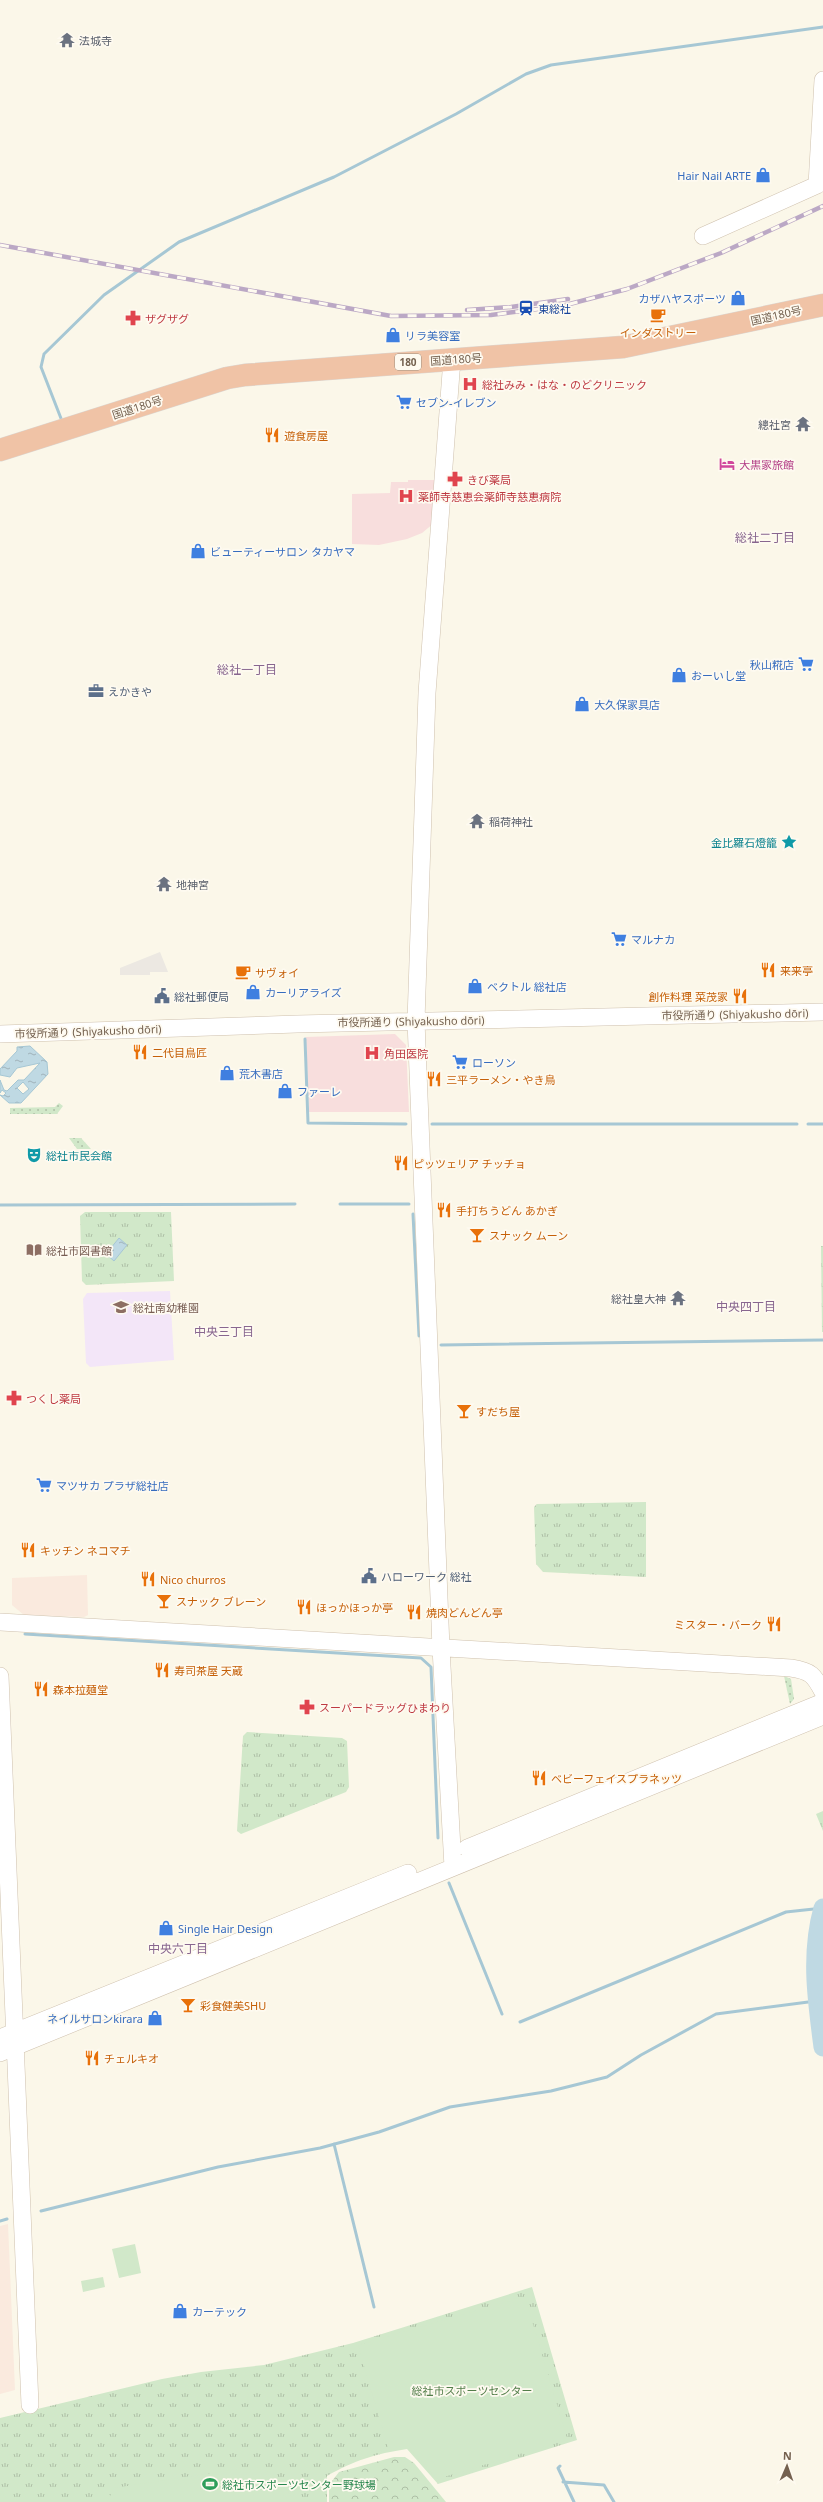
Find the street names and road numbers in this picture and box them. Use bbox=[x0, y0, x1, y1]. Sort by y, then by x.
street label: 国道180号 bbox=[749, 302, 803, 328]
street label: 国道180号 bbox=[430, 350, 482, 368]
road number: 180 bbox=[395, 354, 421, 370]
street label: 国道180号 bbox=[110, 392, 164, 422]
street label: 市役所通り (Shiyakusho dōri) bbox=[661, 1005, 809, 1023]
street label: 市役所通り (Shiyakusho dōri) bbox=[337, 1012, 485, 1030]
street label: 市役所通り (Shiyakusho dōri) bbox=[14, 1021, 162, 1041]

